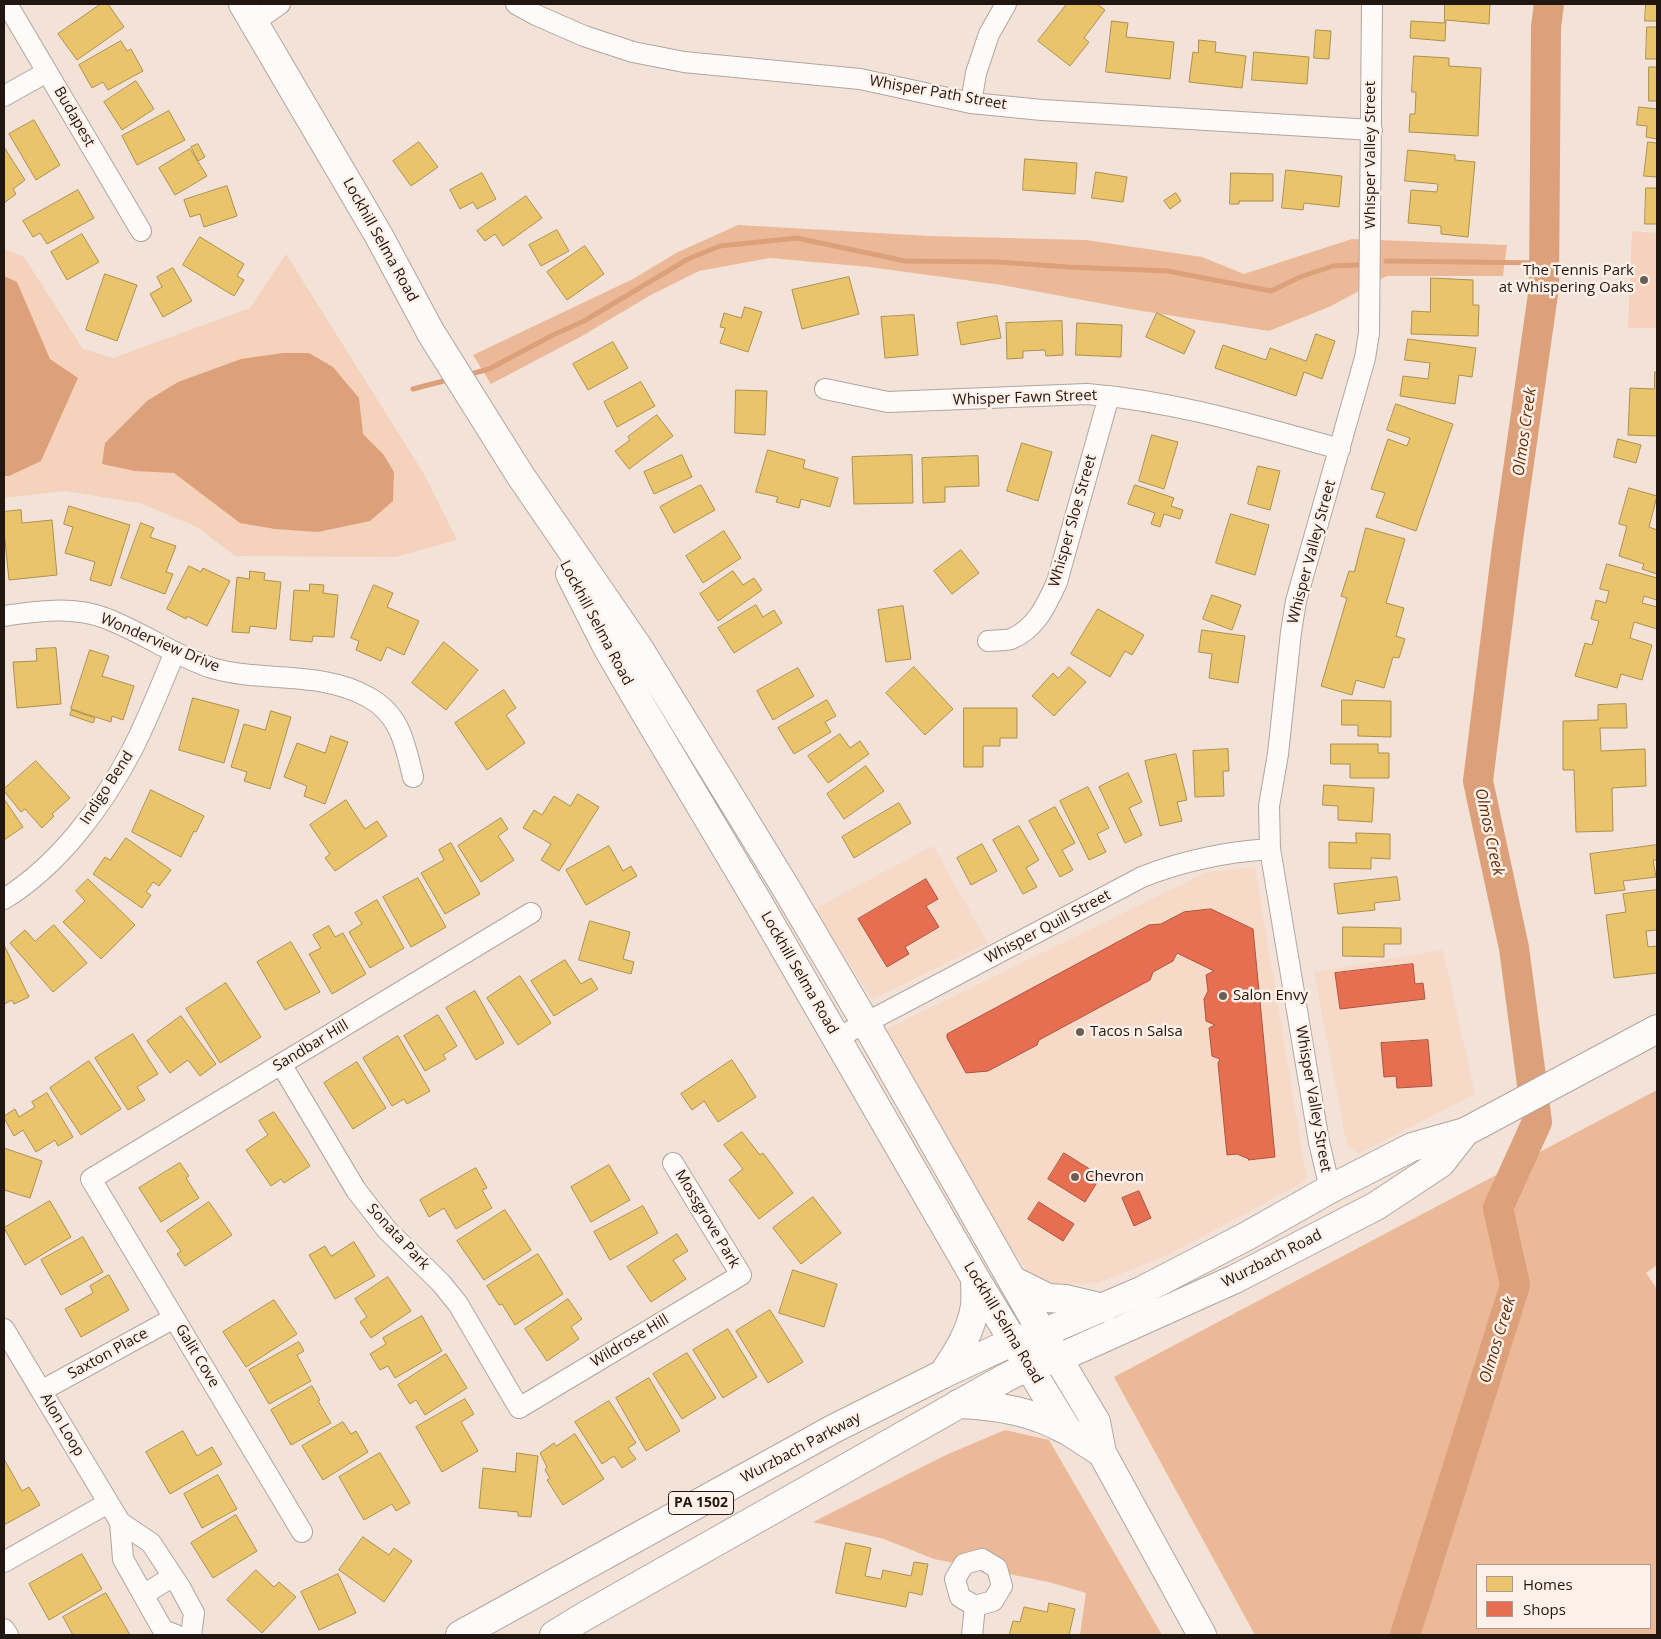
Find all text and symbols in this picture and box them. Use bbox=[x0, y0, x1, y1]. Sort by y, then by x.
street label: Whisper Path Street bbox=[868, 72, 1008, 114]
street label: Whisper Valley Street bbox=[1362, 81, 1380, 229]
street label: Budapest bbox=[50, 84, 98, 150]
street label: Lockhill Selma Road bbox=[339, 175, 421, 305]
place label: The Tennis Park at Whispering Oaks bbox=[1499, 262, 1634, 297]
marker: The Tennis Park at Whispering Oaks bbox=[1638, 274, 1650, 286]
street label: Whisper Fawn Street bbox=[953, 386, 1097, 410]
water label: Olmos Creek bbox=[1509, 387, 1541, 477]
street label: Whisper Sloe Street bbox=[1045, 453, 1101, 589]
street label: Whisper Valley Street bbox=[1284, 478, 1340, 626]
street label: Lockhill Selma Road bbox=[555, 558, 637, 688]
street label: Wonderview Drive bbox=[98, 610, 222, 676]
street label: Indigo Bend bbox=[77, 748, 137, 828]
water label: Olmos Creek bbox=[1470, 786, 1508, 878]
street label: Whisper Quill Street bbox=[982, 886, 1114, 968]
street label: Lockhill Selma Road bbox=[757, 908, 841, 1038]
place label: Salon Envy bbox=[1233, 987, 1308, 1005]
marker: Salon Envy bbox=[1217, 990, 1229, 1002]
street label: Sandbar Hill bbox=[270, 1016, 352, 1076]
place label: Tacos n Salsa bbox=[1090, 1023, 1183, 1041]
street label: Whisper Valley Street bbox=[1291, 1024, 1335, 1174]
marker: Tacos n Salsa bbox=[1074, 1026, 1086, 1038]
street label: Mossgrove Park bbox=[671, 1167, 743, 1271]
place label: Chevron bbox=[1085, 1168, 1144, 1186]
marker: Chevron bbox=[1069, 1171, 1081, 1183]
street label: Sonata Park bbox=[363, 1200, 433, 1274]
street label: Wurzbach Road bbox=[1219, 1226, 1325, 1292]
street label: Lockhill Selma Road bbox=[960, 1259, 1046, 1387]
water label: Olmos Creek bbox=[1476, 1295, 1520, 1385]
street label: Wildrose Hill bbox=[588, 1311, 672, 1371]
street label: Galit Cove bbox=[171, 1321, 223, 1391]
street label: Saxton Place bbox=[65, 1325, 151, 1383]
street label: Alon Loop bbox=[36, 1390, 88, 1460]
street label: Wurzbach Parkway bbox=[738, 1409, 864, 1487]
road number: PA 1502 bbox=[668, 1492, 734, 1515]
legend bbox=[1476, 1564, 1651, 1629]
text: Homes bbox=[1523, 1574, 1573, 1594]
text: Shops bbox=[1523, 1599, 1566, 1619]

